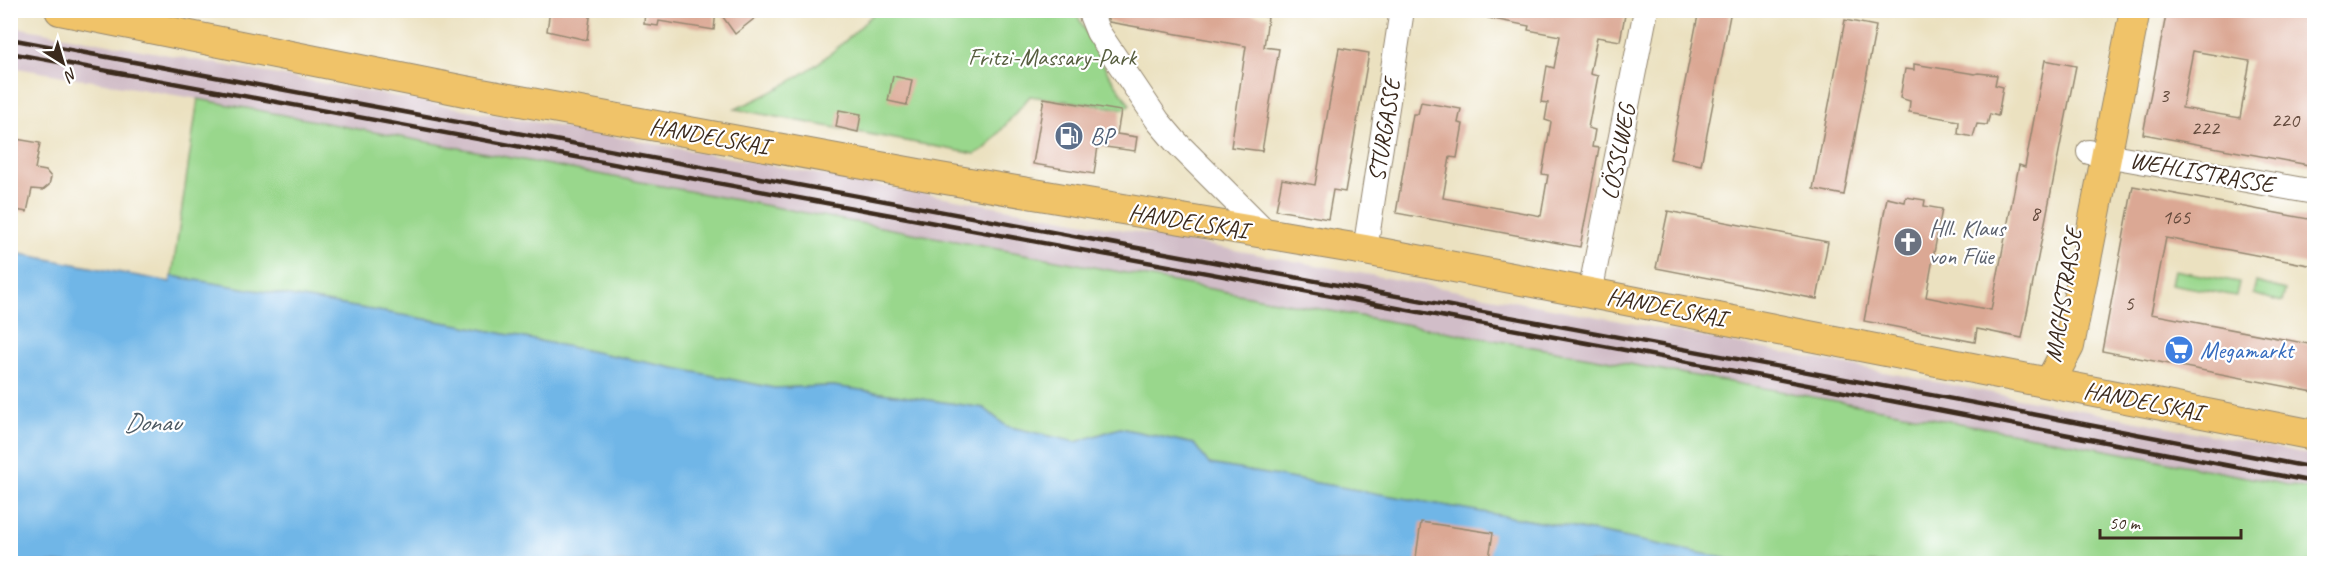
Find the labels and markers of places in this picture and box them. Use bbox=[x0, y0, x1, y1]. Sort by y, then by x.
fuel station icon: BP bbox=[1053, 120, 1085, 152]
place label: BP bbox=[1090, 121, 1116, 151]
place label: Hll. Klaus von Flüe bbox=[1929, 213, 2007, 271]
church icon: Hll. Klaus von Flüe bbox=[1892, 226, 1924, 258]
supermarket icon: Megamarkt bbox=[2163, 334, 2195, 366]
place label: Megamarkt bbox=[2200, 335, 2295, 365]

